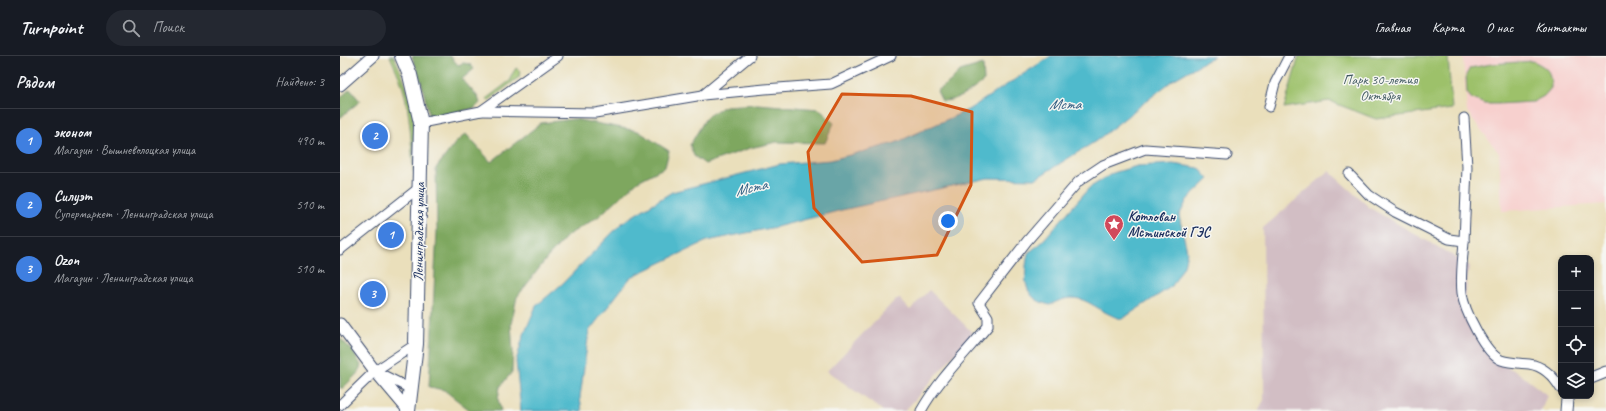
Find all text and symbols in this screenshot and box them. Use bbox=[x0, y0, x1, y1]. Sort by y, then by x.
search box bbox=[106, 10, 386, 46]
text: Turnpoint bbox=[20, 16, 82, 40]
icon: search bbox=[120, 17, 142, 39]
text: Поиск bbox=[152, 18, 184, 37]
text: Главная bbox=[1375, 19, 1410, 36]
text: Карта bbox=[1432, 19, 1464, 36]
text: О нас bbox=[1486, 19, 1513, 36]
text: Контакты bbox=[1535, 19, 1586, 36]
park label: Парк 30-летия Октября bbox=[1343, 71, 1419, 104]
text: Рядом bbox=[16, 72, 54, 93]
text: Найдено: 3 bbox=[276, 74, 324, 90]
water label: Мста bbox=[1049, 95, 1082, 114]
pin: 2 bbox=[362, 121, 388, 151]
text: эконом bbox=[54, 123, 91, 142]
text: 1 bbox=[26, 133, 32, 149]
text: 490 m bbox=[296, 133, 324, 149]
text: Магазин · Вышневолоцкая улица bbox=[54, 142, 195, 158]
water label: Мста bbox=[733, 175, 770, 201]
street label: Ленинградская улица bbox=[410, 181, 428, 282]
text: Силуэт bbox=[54, 187, 92, 206]
text: 2 bbox=[26, 197, 32, 213]
text: 510 m bbox=[296, 197, 324, 213]
text: Супермаркет · Ленинградская улица bbox=[54, 206, 213, 222]
place label: Котлован Мстинской ГЭС bbox=[1128, 208, 1212, 241]
your location bbox=[938, 211, 958, 231]
place icon: Котлован Мстинской ГЭС bbox=[1103, 213, 1125, 241]
pin: 1 bbox=[378, 220, 404, 250]
text: Ozon bbox=[54, 251, 79, 270]
map controls bbox=[1558, 255, 1594, 399]
button: + bbox=[1558, 255, 1594, 291]
text: 3 bbox=[26, 261, 32, 277]
text: 510 m bbox=[296, 261, 324, 277]
text: Магазин · Ленинградская улица bbox=[54, 270, 193, 286]
pin: 3 bbox=[360, 279, 386, 309]
button: − bbox=[1558, 291, 1594, 327]
button: locate bbox=[1558, 327, 1594, 363]
button: layers bbox=[1558, 363, 1594, 399]

